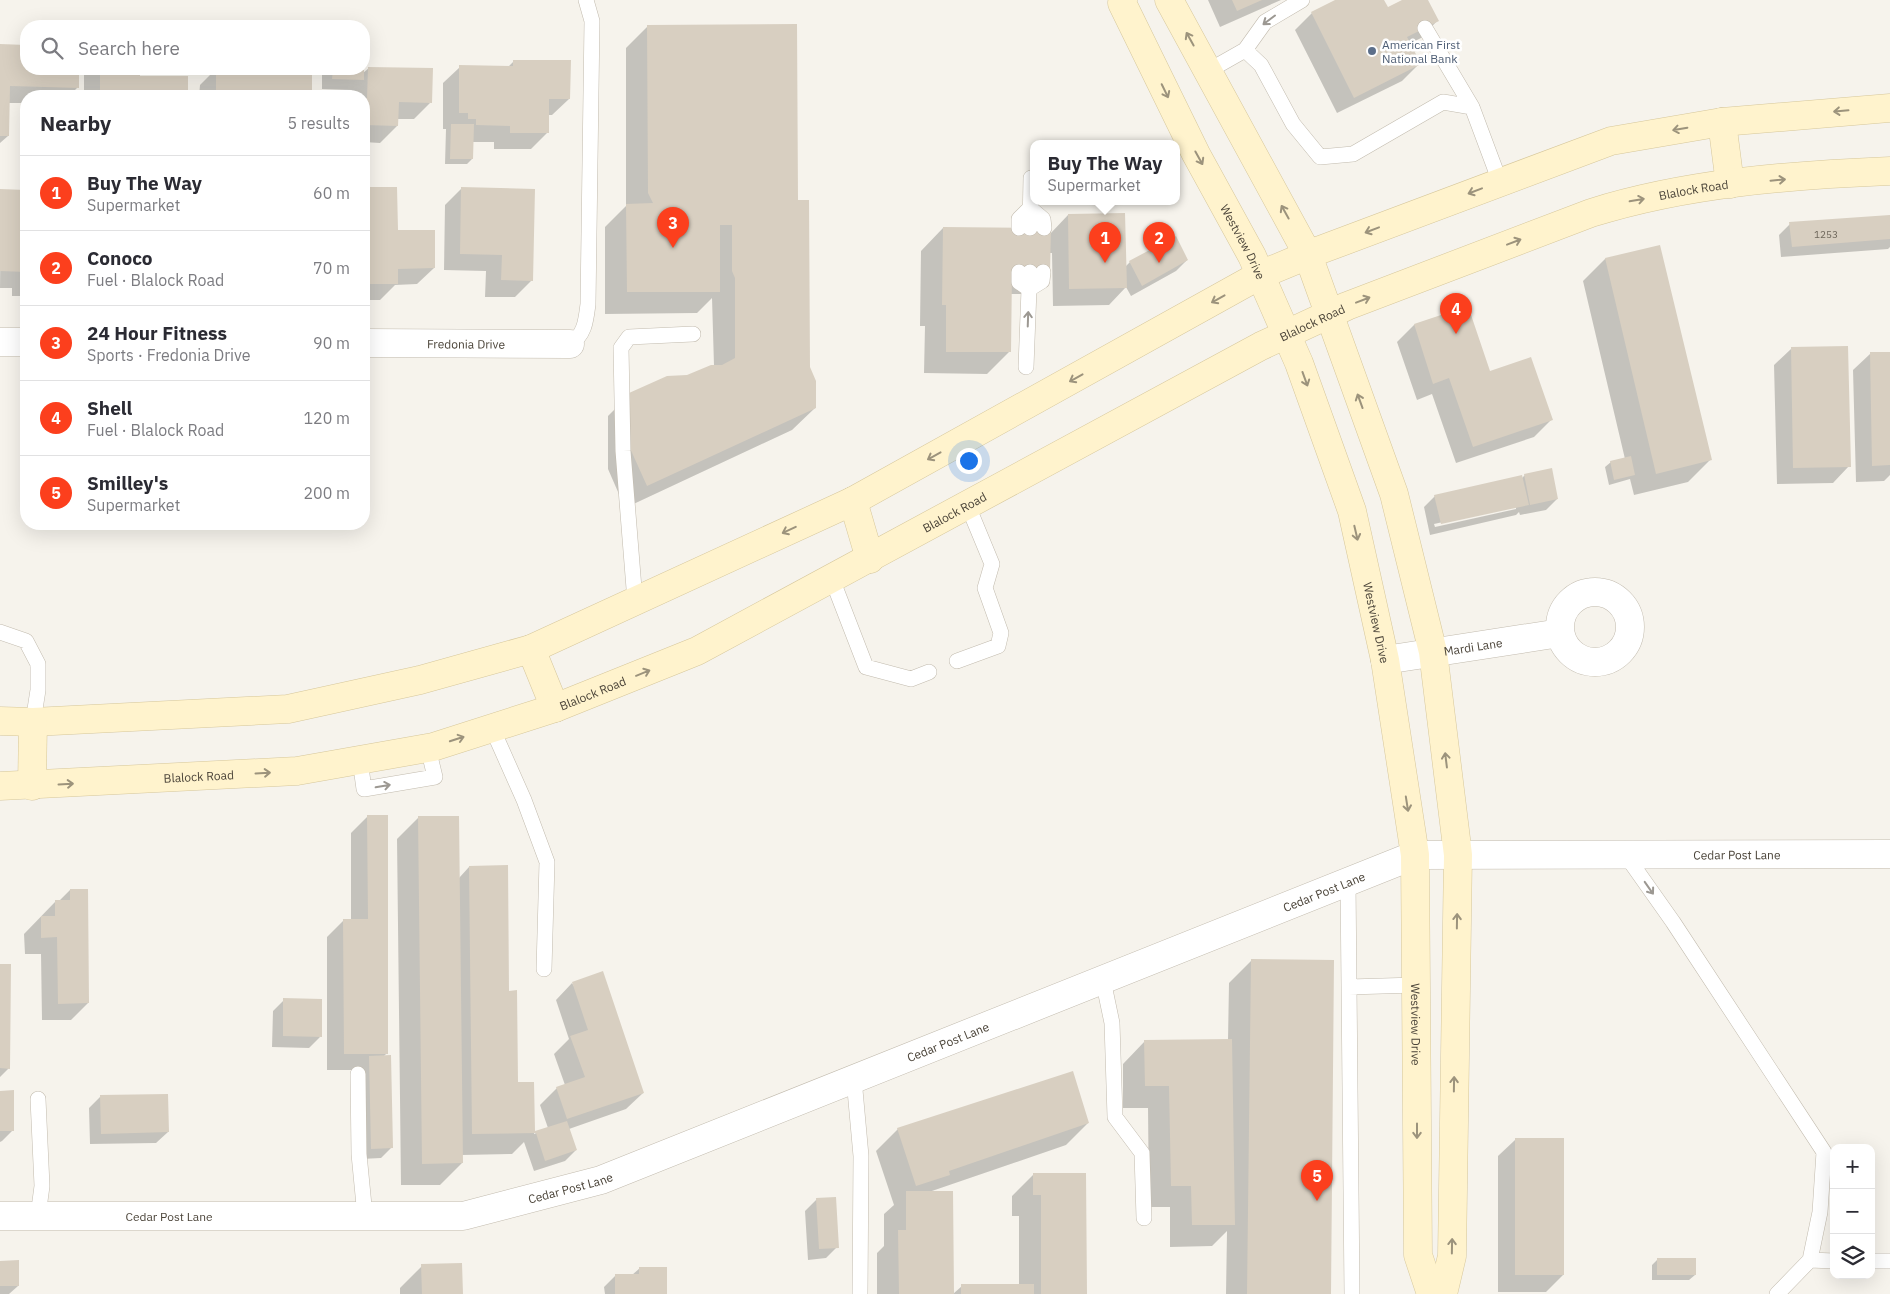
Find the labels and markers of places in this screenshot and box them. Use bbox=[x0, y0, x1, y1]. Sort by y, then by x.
place label: American First National Bank bbox=[1382, 37, 1460, 66]
marker: American First National Bank bbox=[1366, 45, 1378, 57]
pin: 3 bbox=[657, 207, 689, 248]
pin: 1 bbox=[1089, 222, 1121, 263]
pin: 2 bbox=[1143, 222, 1175, 263]
pin: 4 bbox=[1440, 293, 1472, 334]
pin: 5 bbox=[1301, 1160, 1333, 1201]

